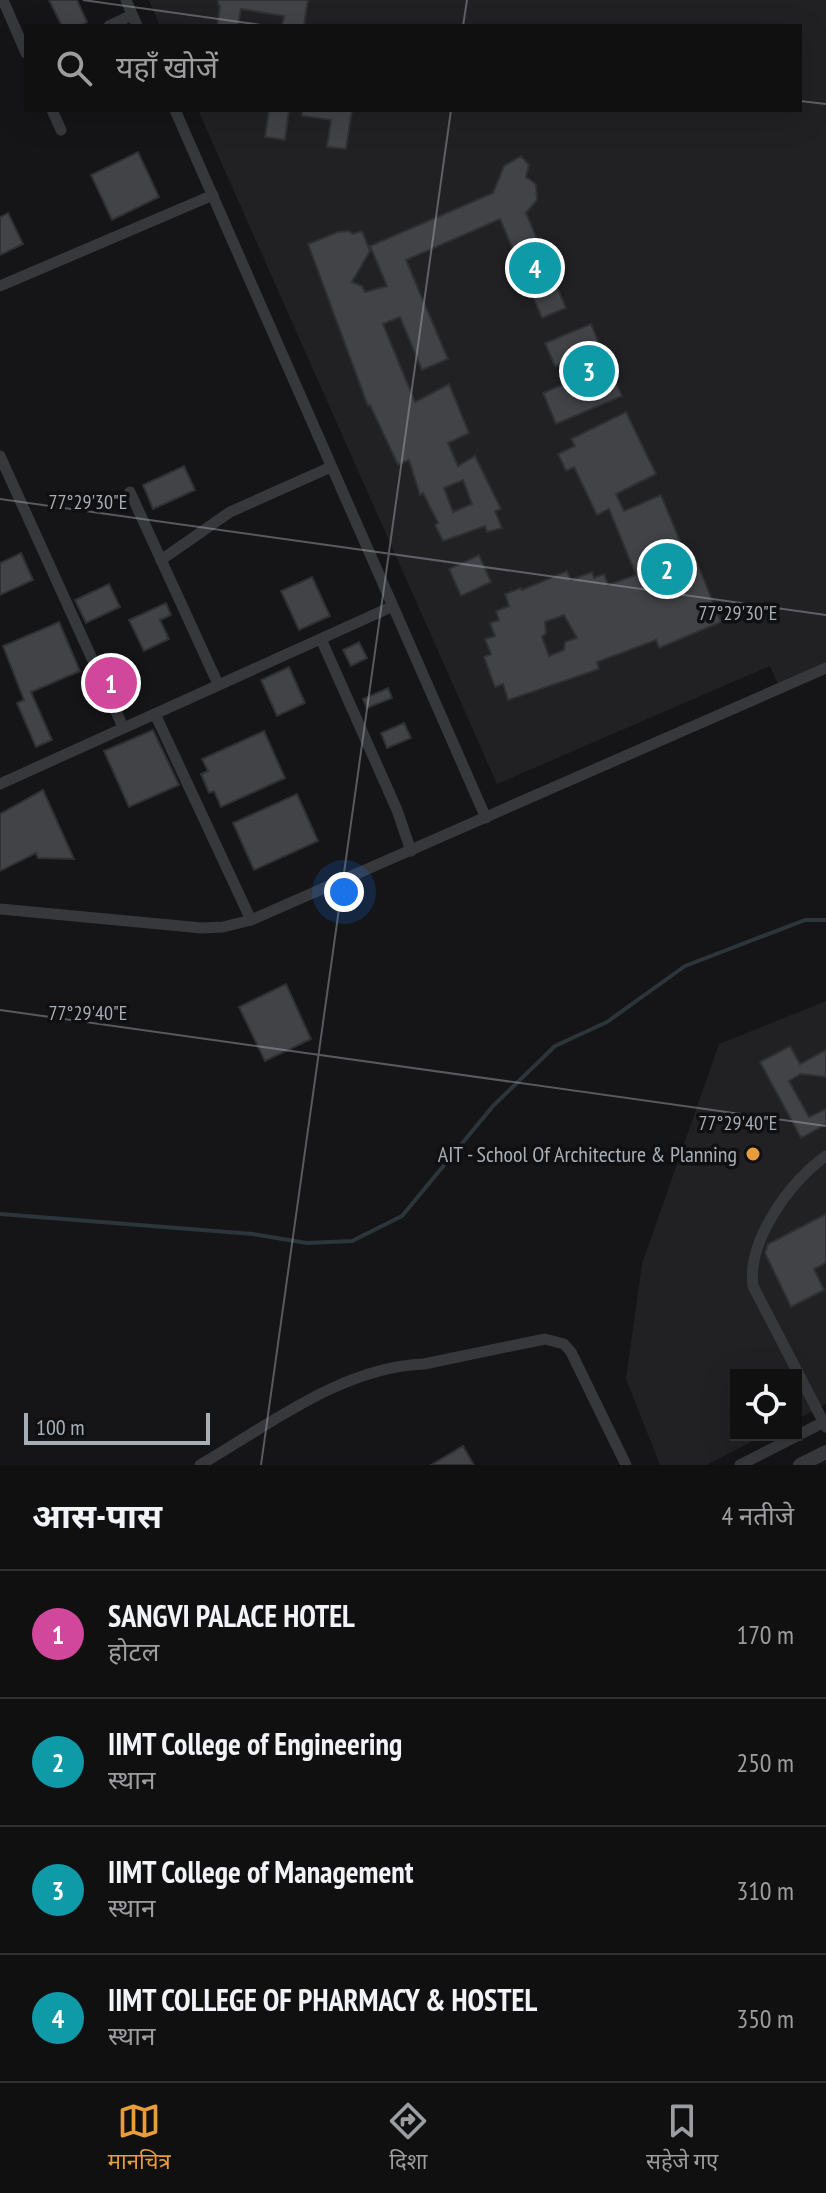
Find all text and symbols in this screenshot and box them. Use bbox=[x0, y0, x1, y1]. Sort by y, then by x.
search box bbox=[24, 24, 802, 112]
icon: search bbox=[52, 46, 96, 90]
text: यहाँ खोजें bbox=[116, 47, 218, 86]
pin: 4 bbox=[509, 238, 561, 298]
pin: 3 bbox=[563, 341, 615, 401]
text: 77°29'30"E bbox=[49, 489, 127, 515]
pin: 2 bbox=[641, 539, 693, 599]
text: 77°29'30"E bbox=[699, 600, 777, 626]
pin: 1 bbox=[85, 653, 137, 713]
your location bbox=[324, 872, 364, 912]
text: 77°29'40"E bbox=[49, 1000, 127, 1026]
text: 77°29'40"E bbox=[699, 1110, 777, 1136]
place label: AIT - School Of Architecture & Planning bbox=[438, 1140, 737, 1168]
marker: AIT - School Of Architecture & Planning bbox=[744, 1145, 762, 1163]
map controls bbox=[730, 1369, 802, 1441]
button: locate bbox=[730, 1369, 802, 1441]
scale bar bbox=[24, 1409, 210, 1445]
text: 100 m bbox=[36, 1413, 85, 1441]
text: आस-पास bbox=[32, 1493, 162, 1537]
text: 4 नतीजे bbox=[722, 1499, 794, 1532]
text: SANGVI PALACE HOTEL bbox=[108, 1596, 355, 1635]
text: 1 bbox=[52, 1618, 64, 1651]
text: 170 m bbox=[736, 1618, 794, 1651]
text: होटल bbox=[108, 1635, 159, 1668]
text: IIMT College of Engineering bbox=[108, 1724, 402, 1763]
text: 2 bbox=[52, 1746, 64, 1779]
text: 250 m bbox=[736, 1746, 794, 1779]
text: स्थान bbox=[108, 1763, 155, 1796]
text: IIMT College of Management bbox=[108, 1852, 414, 1891]
text: 3 bbox=[52, 1874, 64, 1907]
text: 310 m bbox=[736, 1874, 794, 1907]
text: स्थान bbox=[108, 1891, 155, 1924]
text: IIMT COLLEGE OF PHARMACY & HOSTEL bbox=[108, 1980, 537, 2019]
text: 4 bbox=[52, 2002, 64, 2035]
text: 350 m bbox=[736, 2002, 794, 2035]
text: स्थान bbox=[108, 2019, 155, 2052]
tab: मानचित्र bbox=[108, 2099, 171, 2178]
tab: दिशा bbox=[386, 2099, 430, 2178]
tab: सहेजे गए bbox=[646, 2099, 718, 2178]

